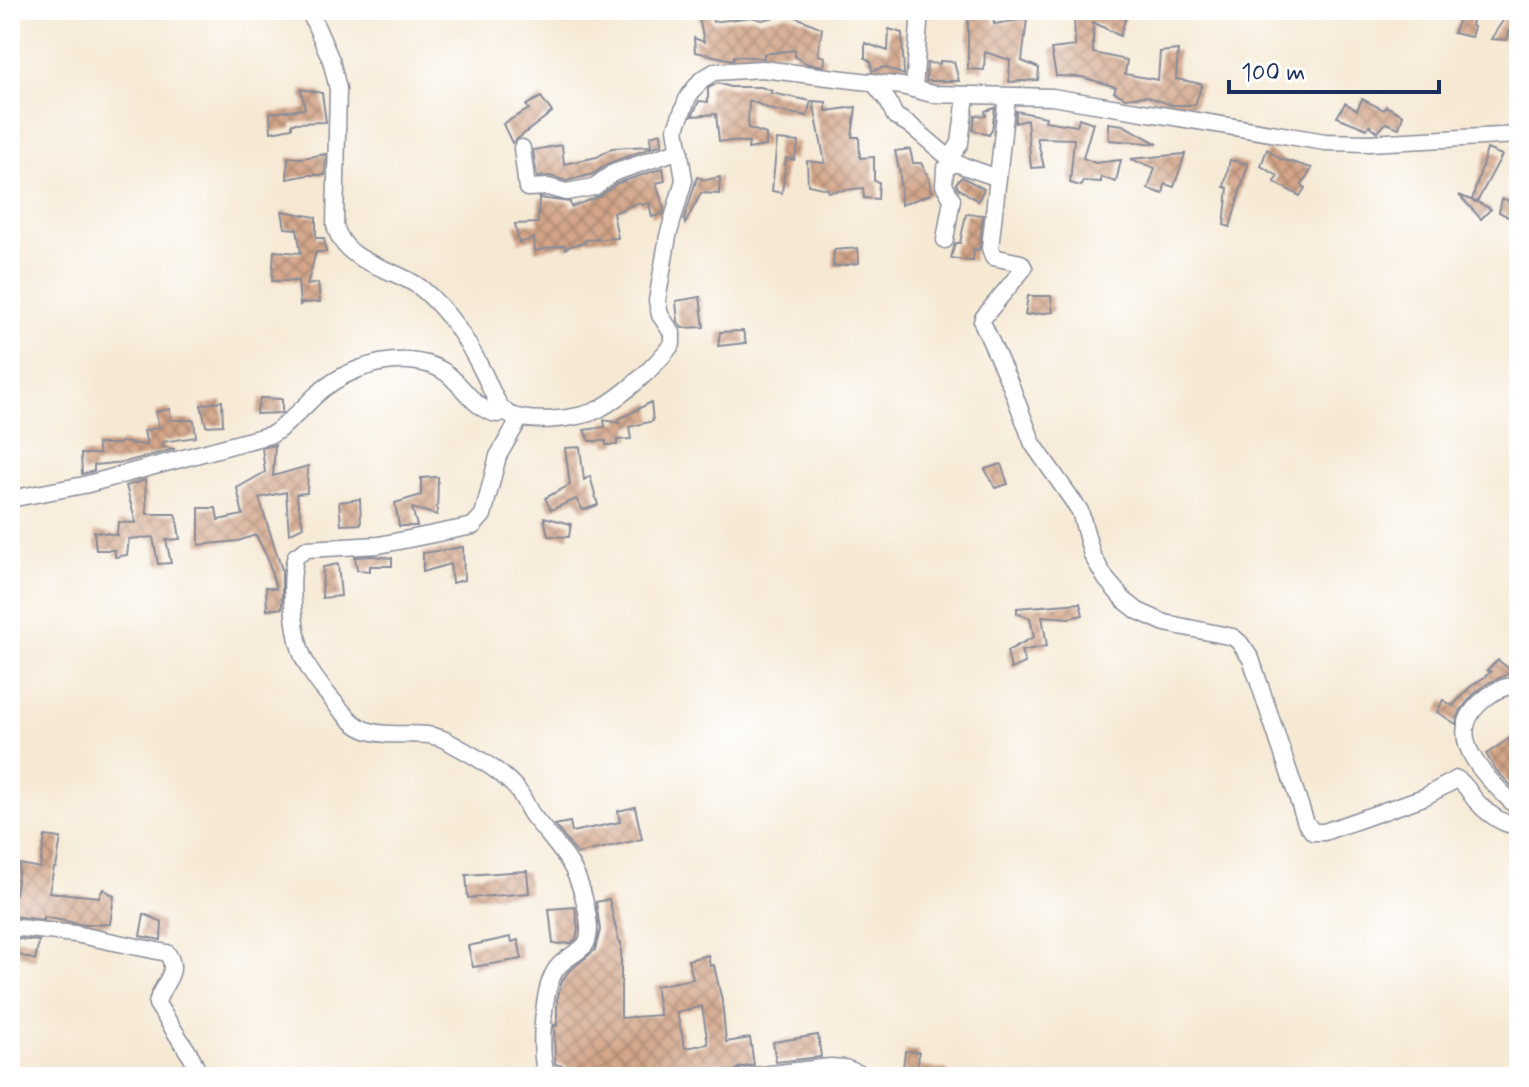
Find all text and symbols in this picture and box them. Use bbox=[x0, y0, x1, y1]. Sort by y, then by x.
scale bar bbox=[1229, 44, 1439, 94]
text: 100 m bbox=[1241, 58, 1305, 89]

